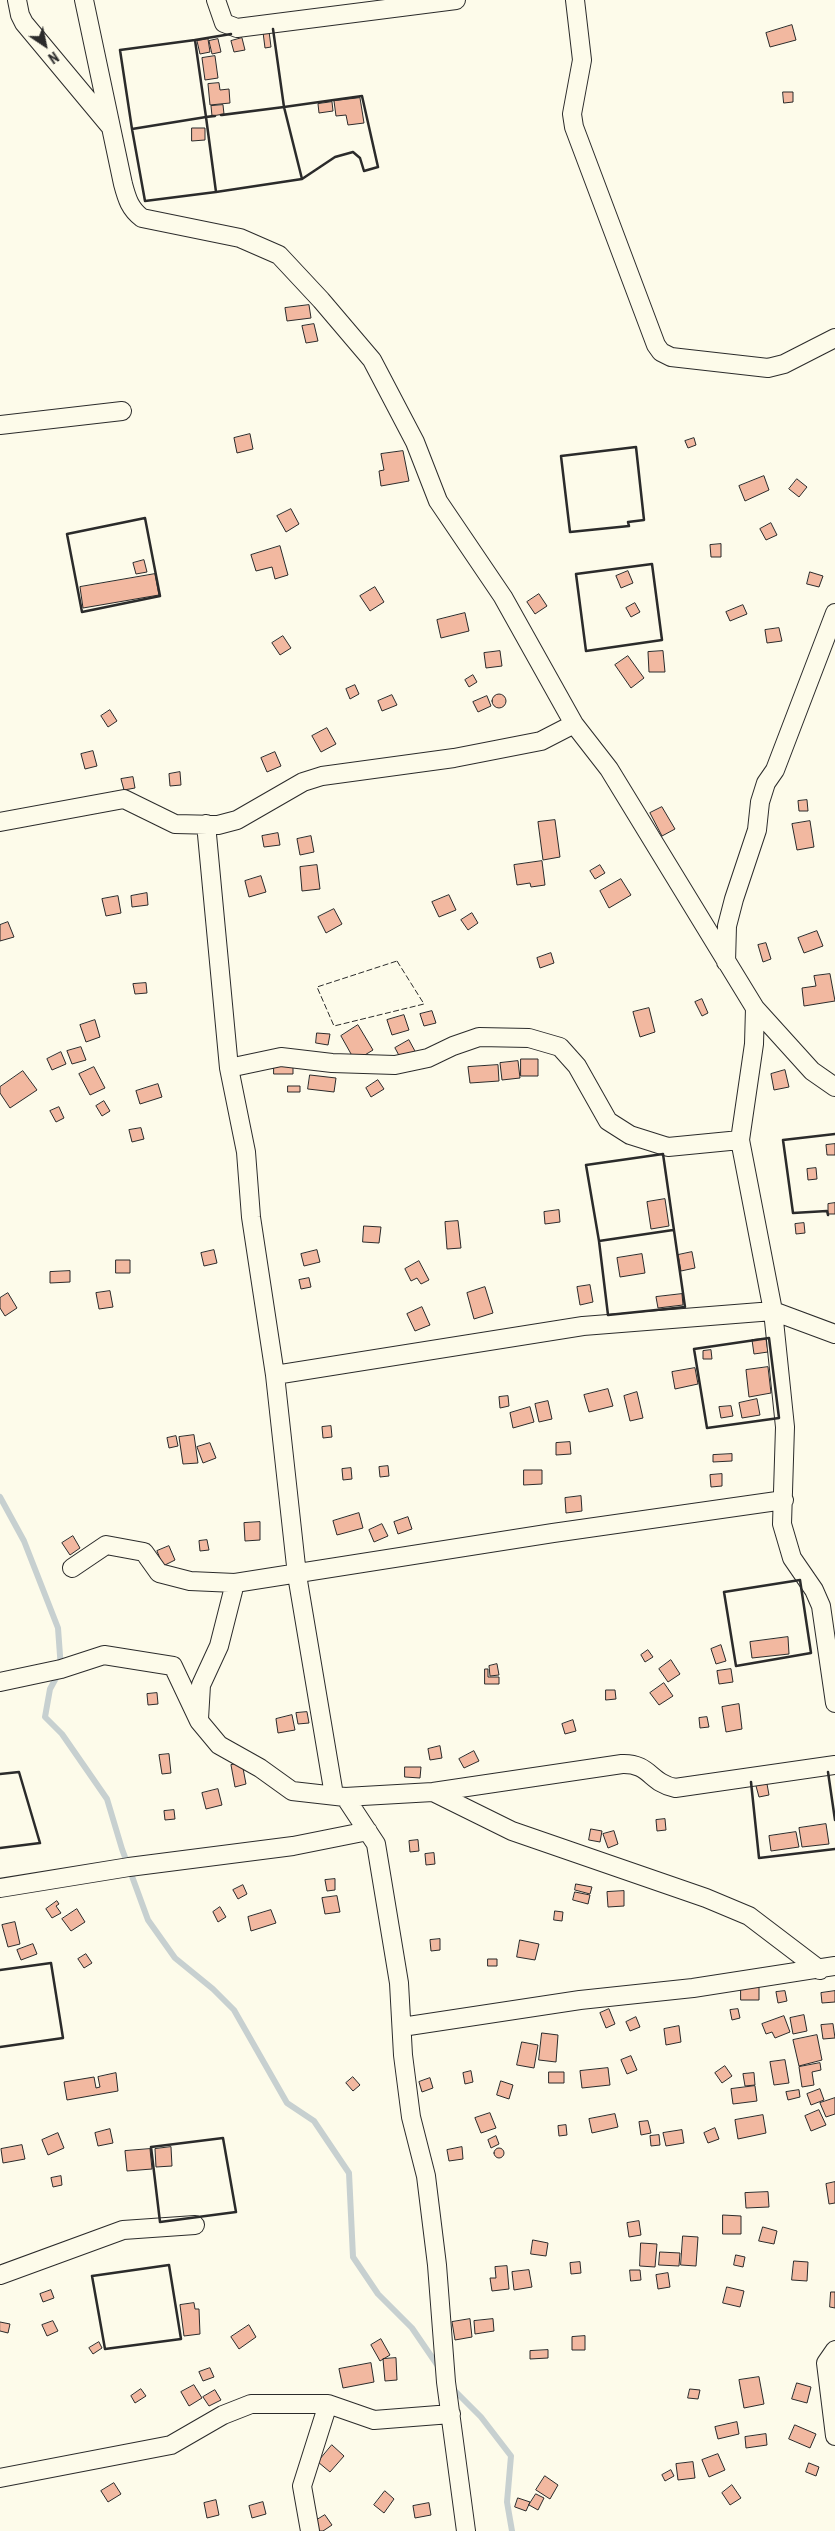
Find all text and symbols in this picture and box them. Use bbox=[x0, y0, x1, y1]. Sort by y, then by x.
north arrow bbox=[20, 20, 70, 70]
text: N bbox=[45, 48, 61, 66]

